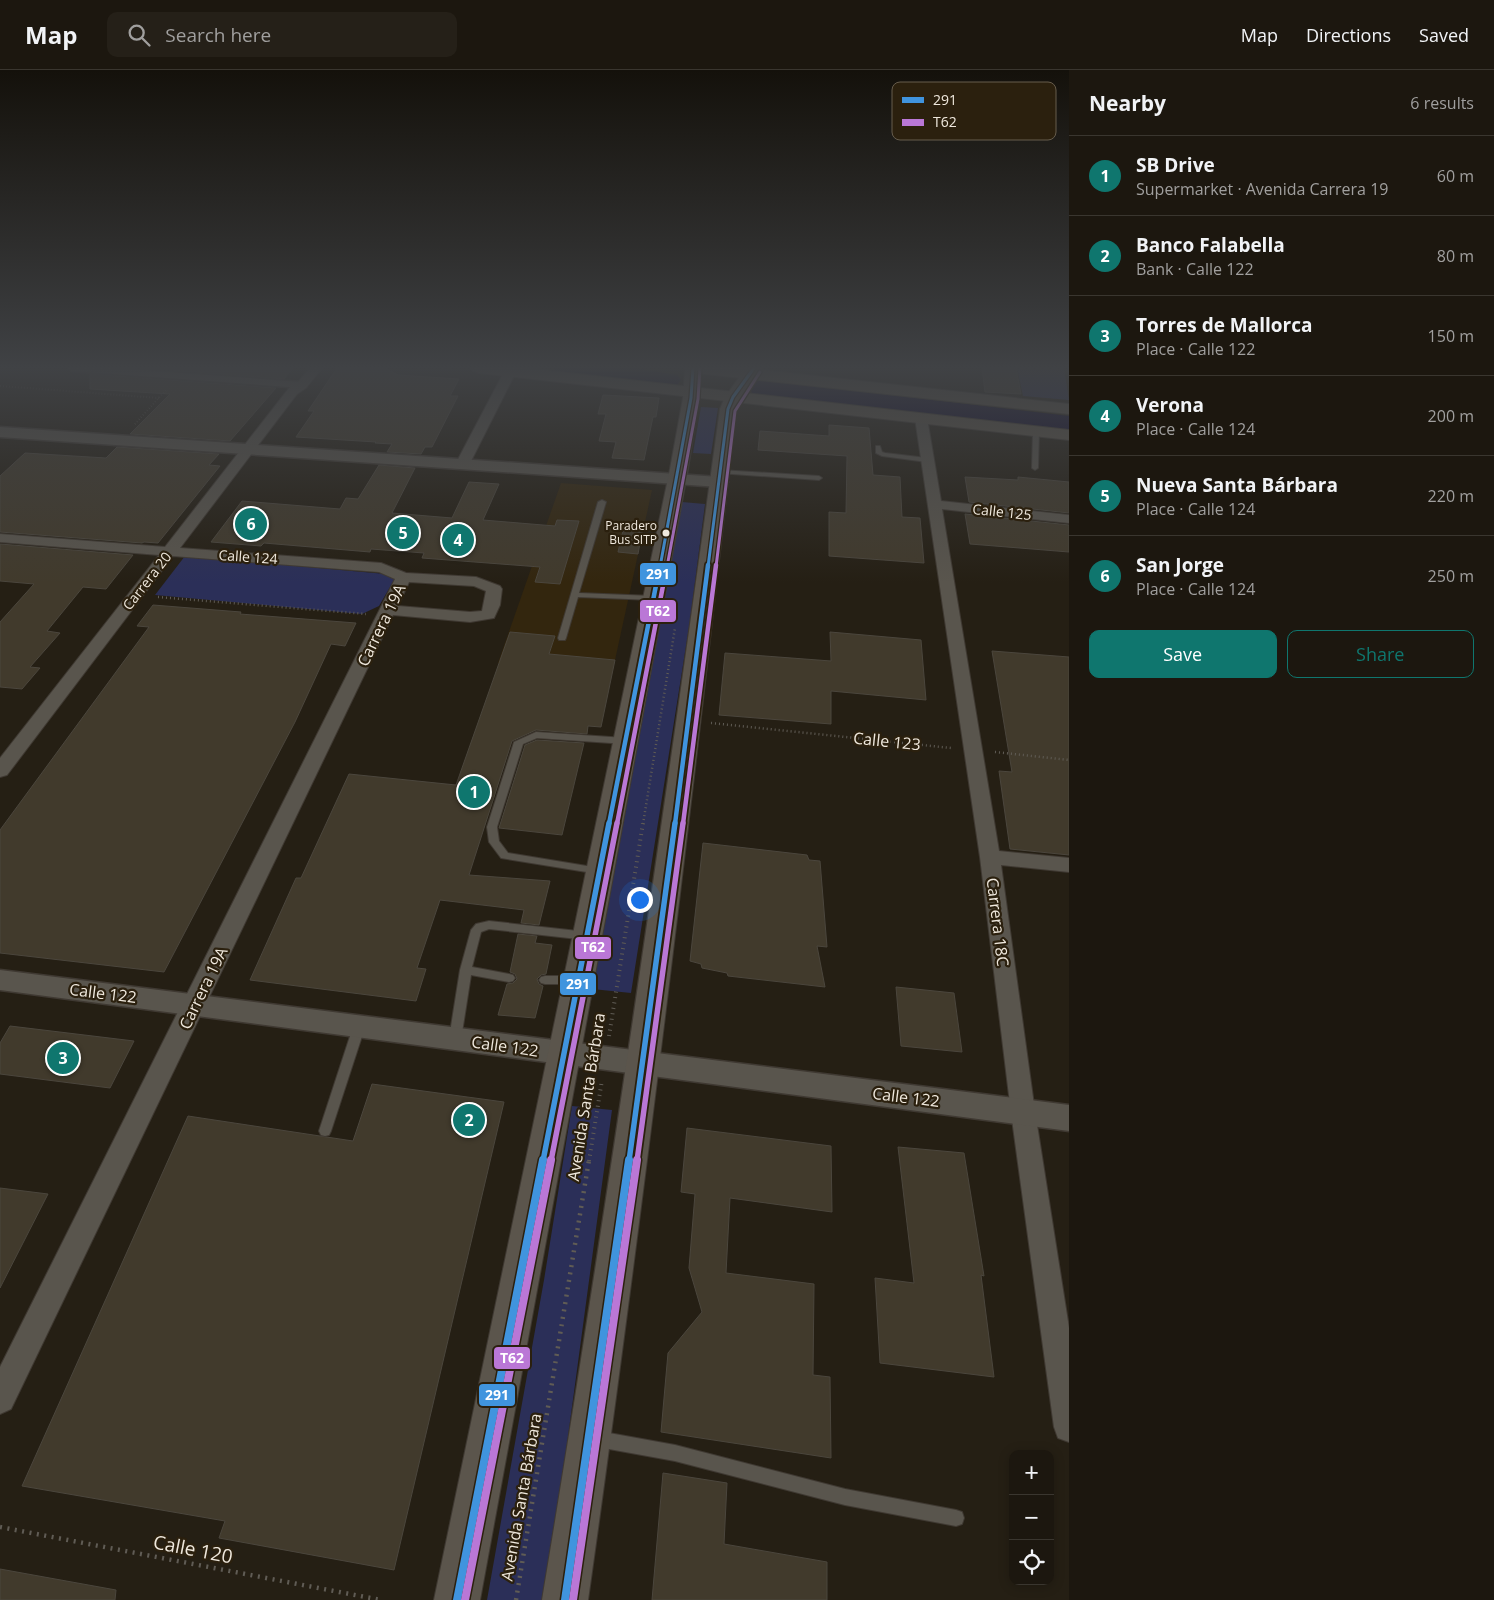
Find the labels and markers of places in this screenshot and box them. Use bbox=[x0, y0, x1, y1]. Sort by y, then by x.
pin: 6 bbox=[235, 505, 267, 543]
pin: 5 bbox=[387, 514, 419, 552]
place label: Paradero Bus SITP bbox=[605, 517, 657, 548]
pin: 4 bbox=[442, 521, 474, 559]
marker: Paradero Bus SITP bbox=[661, 528, 671, 538]
pin: 1 bbox=[458, 773, 490, 811]
pin: 3 bbox=[47, 1039, 79, 1077]
pin: 2 bbox=[453, 1101, 485, 1139]

